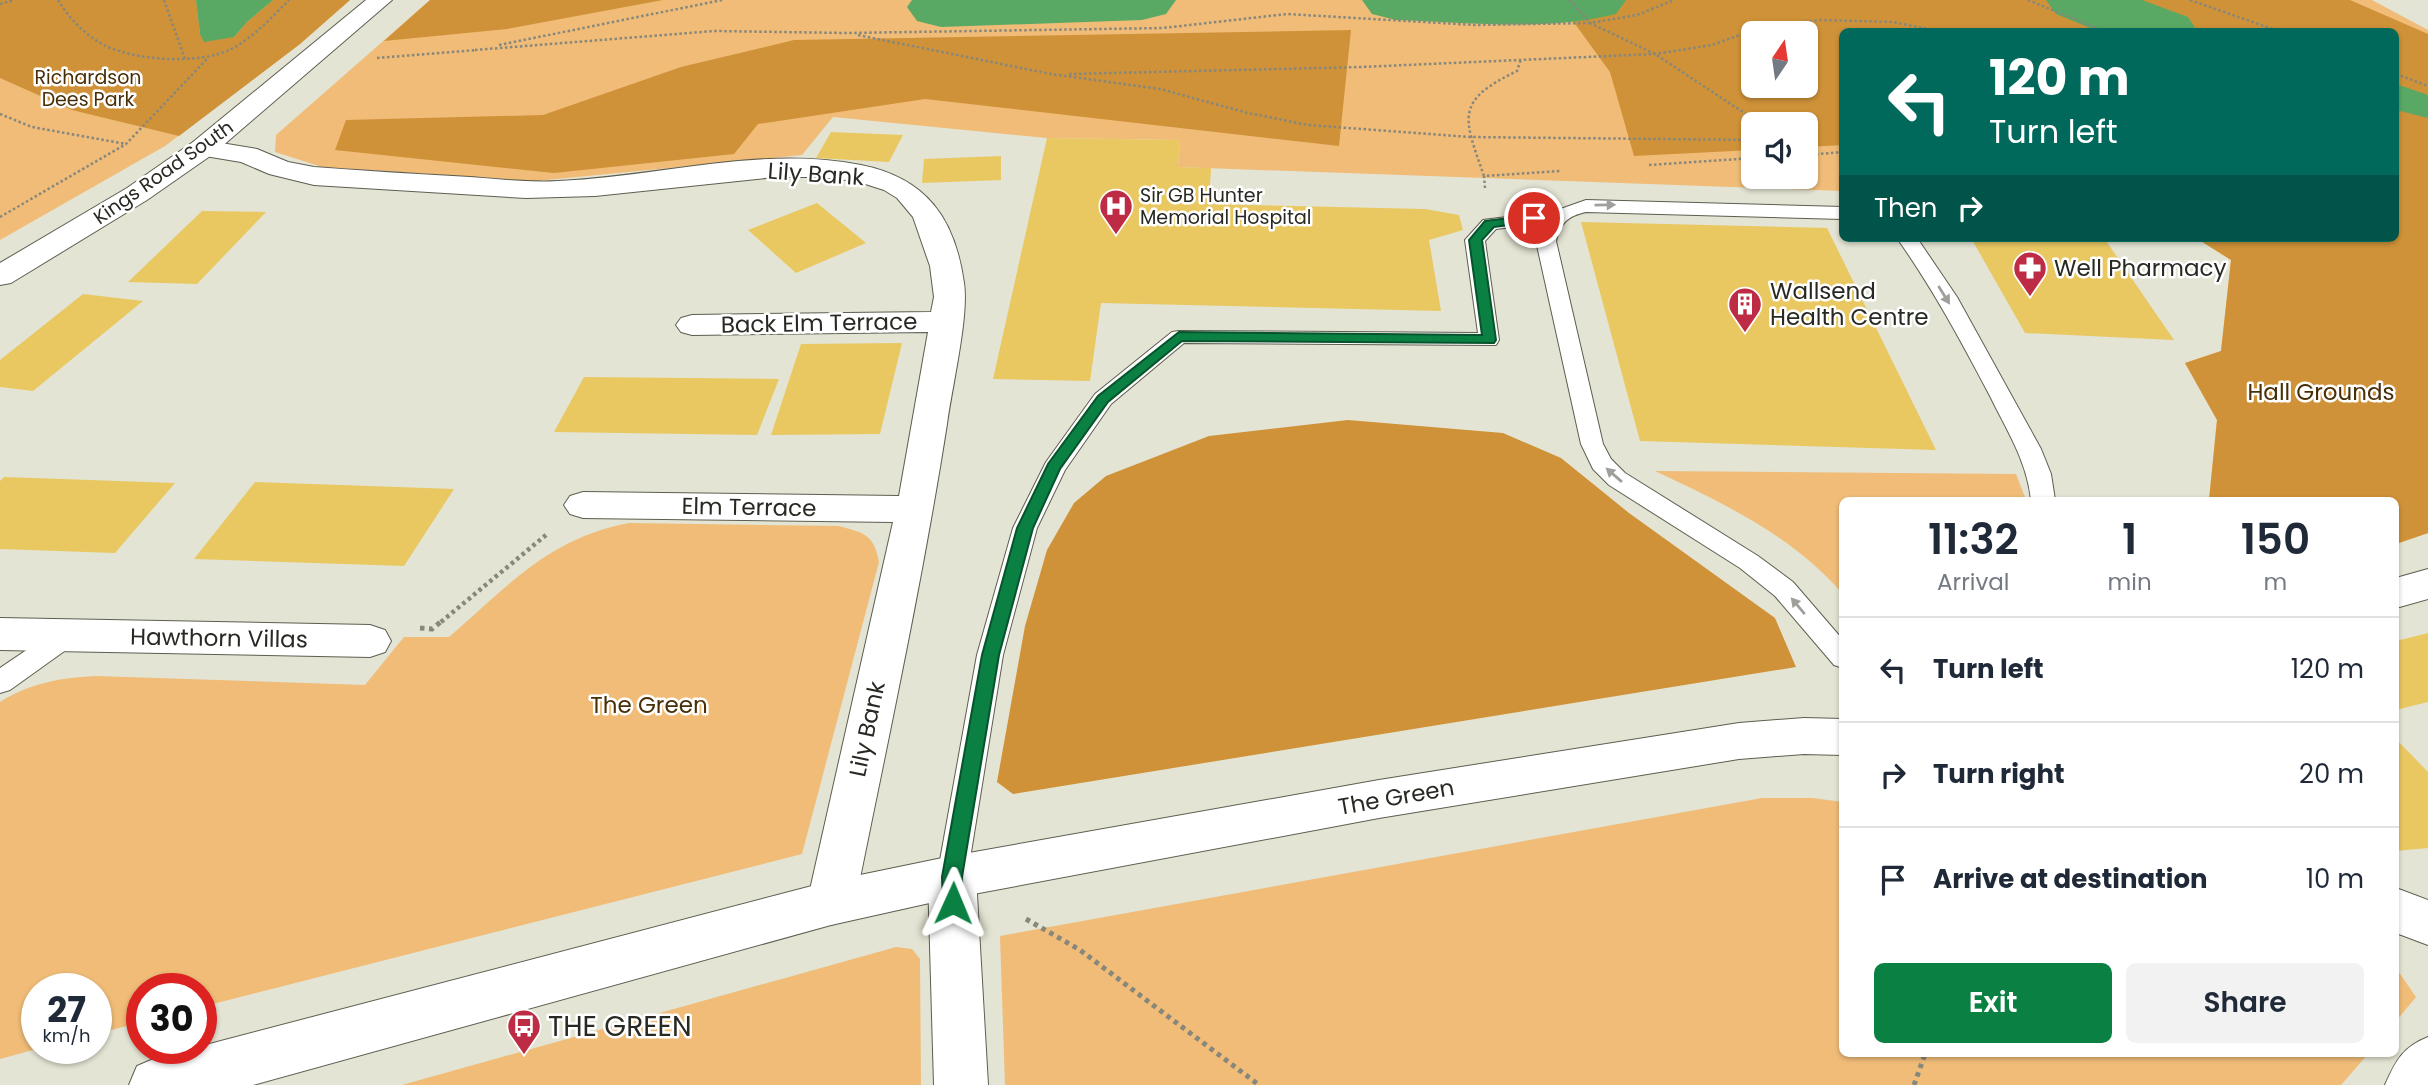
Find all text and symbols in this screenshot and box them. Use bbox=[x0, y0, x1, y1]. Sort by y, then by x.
north arrow bbox=[1741, 21, 1818, 98]
map controls bbox=[1741, 21, 1818, 189]
text: 120 m bbox=[1989, 44, 2130, 112]
icon: left bbox=[1874, 56, 1965, 147]
park label: Richardson Dees Park bbox=[35, 64, 141, 113]
text: Turn left bbox=[1989, 109, 2118, 154]
button: sound bbox=[1741, 112, 1818, 189]
street label: Kings Road South bbox=[88, 114, 239, 231]
street label: Lily Bank bbox=[767, 155, 865, 193]
place label: Sir GB Hunter Memorial Hospital bbox=[1140, 182, 1311, 231]
hospital icon: Sir GB Hunter Memorial Hospital bbox=[1097, 187, 1135, 236]
pin bbox=[1504, 188, 1564, 248]
icon: right bbox=[1951, 189, 1989, 227]
text: Then bbox=[1874, 190, 1937, 226]
icon: arrive bbox=[1515, 199, 1553, 237]
one-way arrow bbox=[1595, 200, 1617, 211]
pharmacy icon: Well Pharmacy bbox=[2011, 249, 2049, 298]
place label: Well Pharmacy bbox=[2054, 252, 2227, 284]
place label: Wallsend Health Centre bbox=[1770, 275, 1929, 333]
building icon: Wallsend Health Centre bbox=[1726, 285, 1764, 334]
one-way arrow bbox=[1938, 285, 1951, 305]
street label: Back Elm Terrace bbox=[720, 305, 918, 341]
park label: Hall Grounds bbox=[2247, 376, 2395, 408]
one-way arrow bbox=[1606, 468, 1623, 483]
street label: Elm Terrace bbox=[681, 490, 817, 524]
text: 11:32 bbox=[1928, 510, 2019, 569]
text: 1 bbox=[2122, 510, 2137, 569]
text: 150 bbox=[2241, 510, 2310, 569]
text: Arrival bbox=[1937, 566, 2010, 598]
text: min bbox=[2108, 566, 2152, 598]
text: m bbox=[2263, 566, 2287, 598]
one-way arrow bbox=[1791, 598, 1806, 616]
street label: Hawthorn Villas bbox=[130, 620, 308, 656]
icon: left bbox=[1874, 651, 1912, 689]
text: Turn left bbox=[1933, 651, 2044, 687]
text: 120 m bbox=[2291, 651, 2364, 687]
street label: Lily Bank bbox=[841, 678, 893, 780]
park label: The Green bbox=[590, 689, 708, 721]
icon: right bbox=[1874, 756, 1912, 794]
text: Turn right bbox=[1933, 756, 2065, 792]
text: 20 m bbox=[2299, 756, 2364, 792]
street label: The Green bbox=[1335, 771, 1457, 823]
icon: arrive bbox=[1874, 861, 1912, 899]
text: Arrive at destination bbox=[1933, 861, 2208, 897]
text: 10 m bbox=[2306, 861, 2364, 897]
position arrow bbox=[916, 866, 990, 940]
button: Exit bbox=[1874, 963, 2112, 1043]
button: Share bbox=[2126, 963, 2364, 1043]
speed limit sign: 30 bbox=[126, 973, 217, 1064]
text: 27 bbox=[47, 985, 86, 1034]
bus stop icon: THE GREEN bbox=[505, 1007, 543, 1056]
place label: THE GREEN bbox=[548, 1007, 692, 1046]
text: km/h bbox=[43, 1023, 90, 1048]

